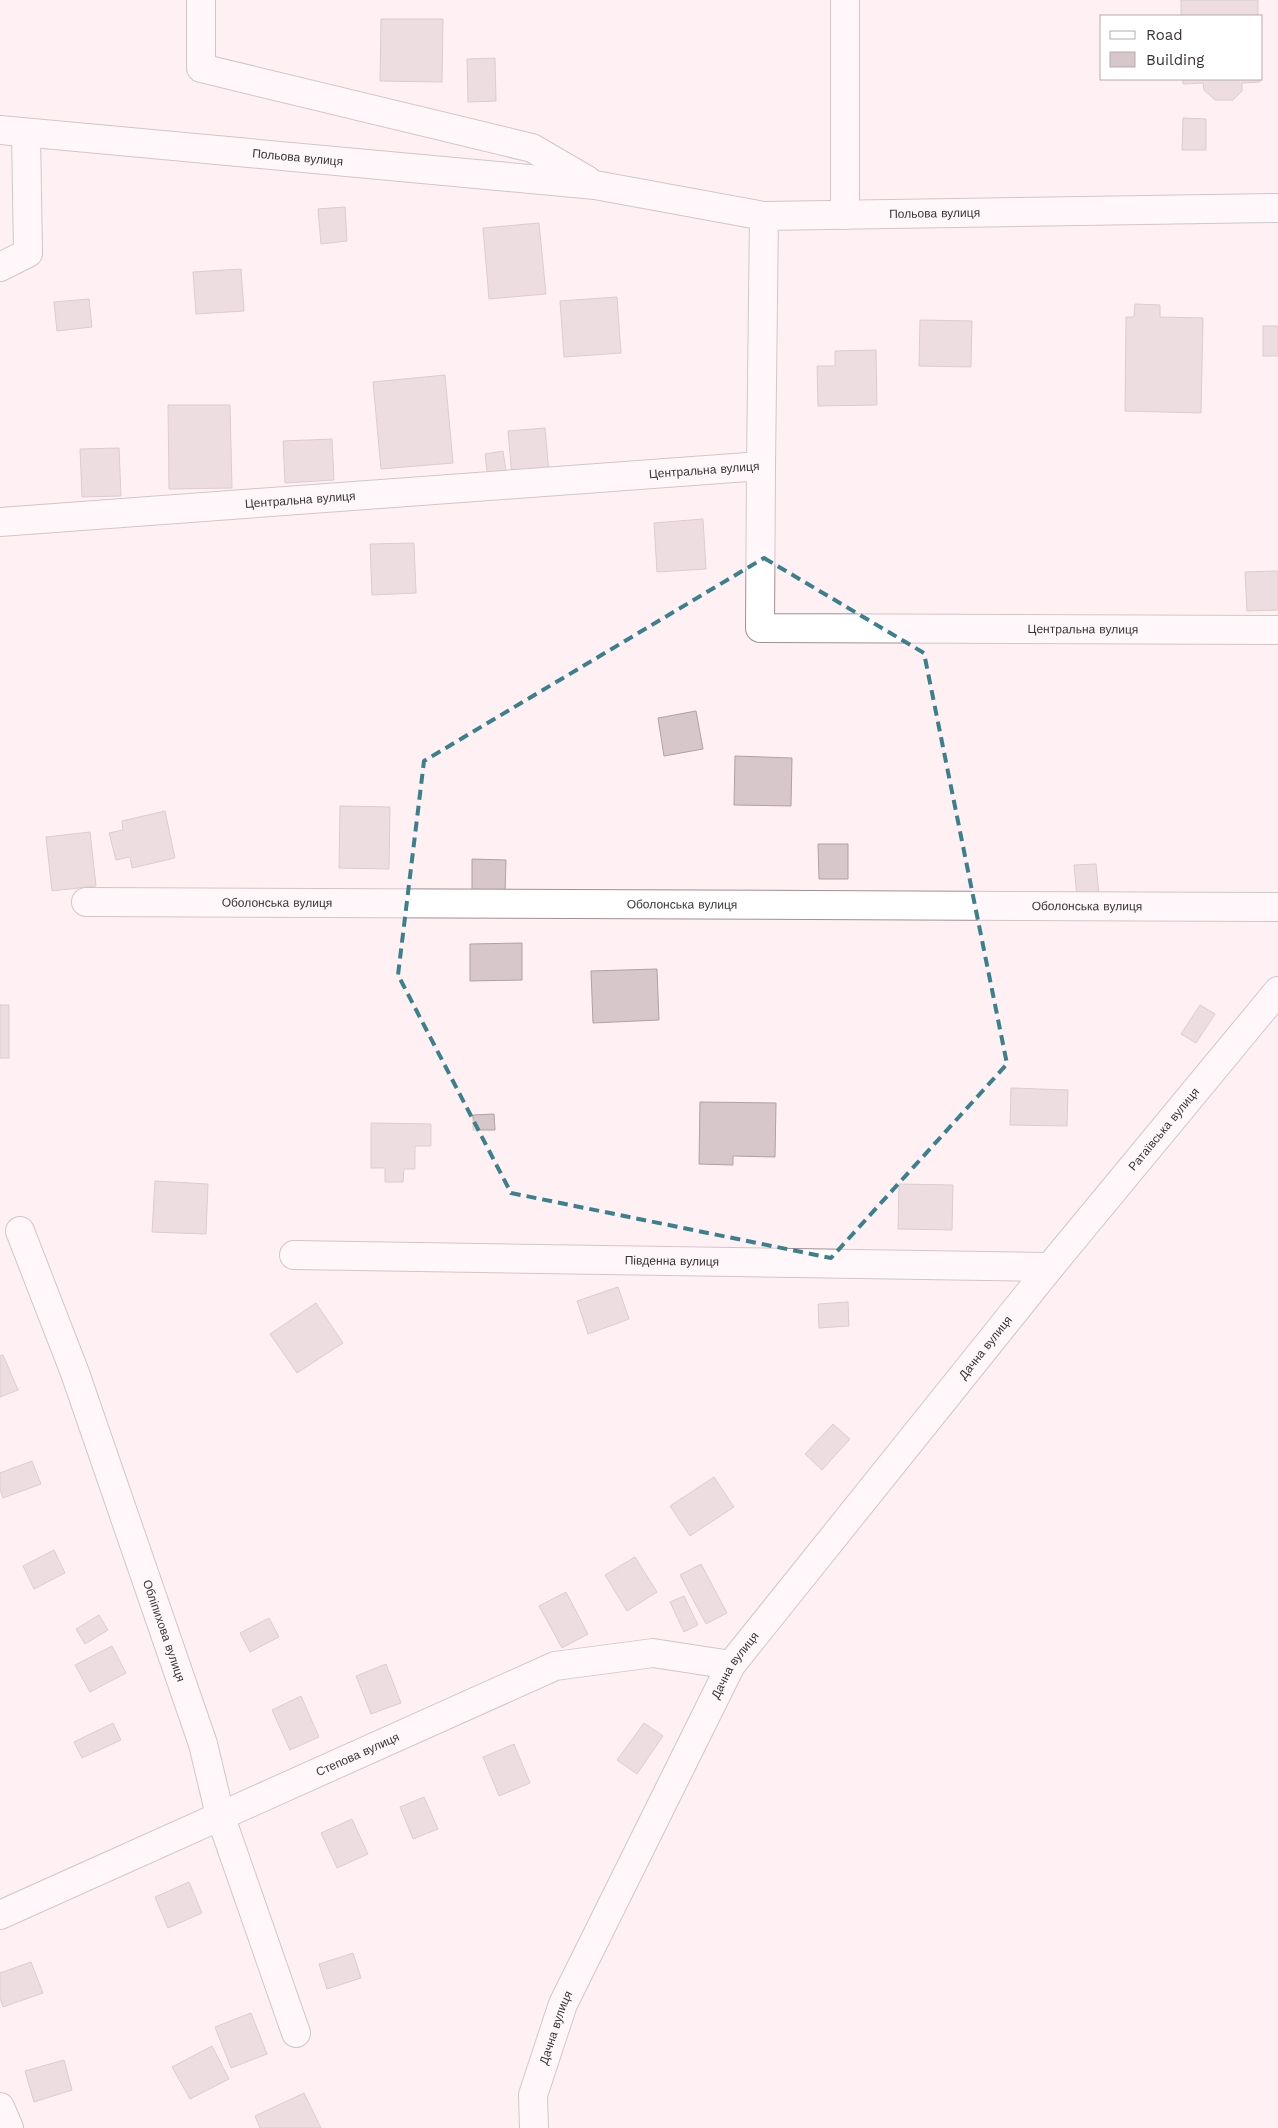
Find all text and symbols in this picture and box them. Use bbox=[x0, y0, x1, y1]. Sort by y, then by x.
legend bbox=[1100, 15, 1263, 80]
text: Road bbox=[1146, 26, 1183, 44]
text: Building bbox=[1146, 51, 1204, 69]
street label: Польова вулиця bbox=[252, 146, 344, 169]
street label: Польова вулиця bbox=[889, 206, 980, 221]
street label: Центральна вулиця bbox=[648, 459, 760, 481]
street label: Центральна вулиця bbox=[244, 489, 356, 511]
street label: Центральна вулиця bbox=[1028, 622, 1138, 636]
street label: Оболонська вулиця bbox=[222, 896, 332, 910]
street label: Оболонська вулиця bbox=[627, 897, 737, 912]
street label: Оболонська вулиця bbox=[1032, 899, 1142, 913]
street label: Ратаївська вулиця bbox=[1126, 1085, 1202, 1173]
street label: Південна вулиця bbox=[625, 1253, 719, 1269]
street label: Дачна вулиця bbox=[956, 1313, 1015, 1382]
street label: Обліпихова вулиця bbox=[140, 1578, 188, 1684]
street label: Дачна вулиця bbox=[708, 1629, 762, 1701]
street label: Степова вулиця bbox=[314, 1730, 402, 1779]
street label: Дачна вулиця bbox=[536, 1989, 575, 2066]

